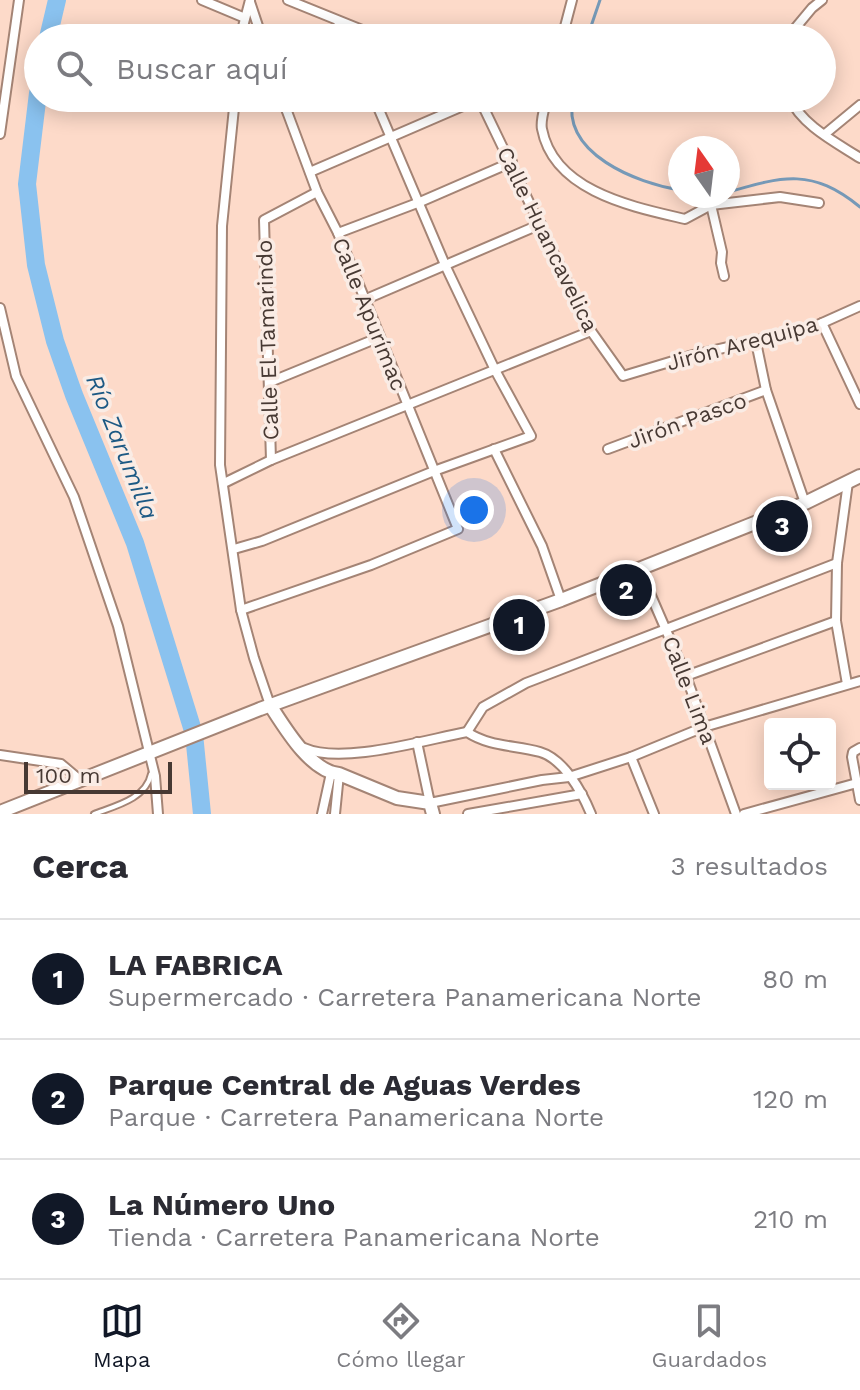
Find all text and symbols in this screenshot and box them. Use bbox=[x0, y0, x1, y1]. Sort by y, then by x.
search box bbox=[24, 24, 836, 112]
icon: search bbox=[52, 46, 96, 90]
text: Buscar aquí bbox=[116, 51, 288, 86]
north arrow bbox=[668, 136, 740, 208]
street label: Calle Huancavelica bbox=[492, 143, 603, 336]
street label: Calle Apurímac bbox=[327, 234, 412, 394]
street label: Calle El Tamarindo bbox=[252, 239, 283, 441]
street label: Jirón Arequipa bbox=[664, 311, 821, 376]
water label: Río Zarumilla bbox=[80, 371, 164, 524]
street label: Jirón Pasco bbox=[625, 387, 750, 453]
your location bbox=[454, 490, 494, 530]
pin: 3 bbox=[756, 496, 808, 556]
pin: 2 bbox=[600, 560, 652, 620]
pin: 1 bbox=[493, 595, 545, 655]
street label: Calle Lima bbox=[658, 633, 722, 748]
map controls bbox=[764, 718, 836, 790]
button: locate bbox=[764, 718, 836, 790]
scale bar bbox=[24, 758, 172, 794]
text: 100 m bbox=[36, 763, 100, 788]
text: Cerca bbox=[32, 846, 128, 886]
text: 3 resultados bbox=[670, 851, 828, 881]
text: LA FABRICA bbox=[108, 947, 283, 982]
text: 1 bbox=[52, 964, 64, 994]
text: 80 m bbox=[762, 964, 828, 994]
text: Supermercado · Carretera Panamericana Norte bbox=[108, 982, 702, 1012]
text: Parque Central de Aguas Verdes bbox=[108, 1067, 581, 1102]
text: 2 bbox=[50, 1084, 66, 1114]
text: 120 m bbox=[753, 1084, 828, 1114]
text: Parque · Carretera Panamericana Norte bbox=[108, 1102, 604, 1132]
text: La Número Uno bbox=[108, 1187, 335, 1222]
text: 3 bbox=[50, 1204, 66, 1234]
text: 210 m bbox=[753, 1204, 828, 1234]
text: Tienda · Carretera Panamericana Norte bbox=[108, 1222, 600, 1252]
tab: Mapa bbox=[93, 1299, 150, 1372]
tab: Cómo llegar bbox=[336, 1299, 466, 1372]
tab: Guardados bbox=[652, 1299, 767, 1372]

